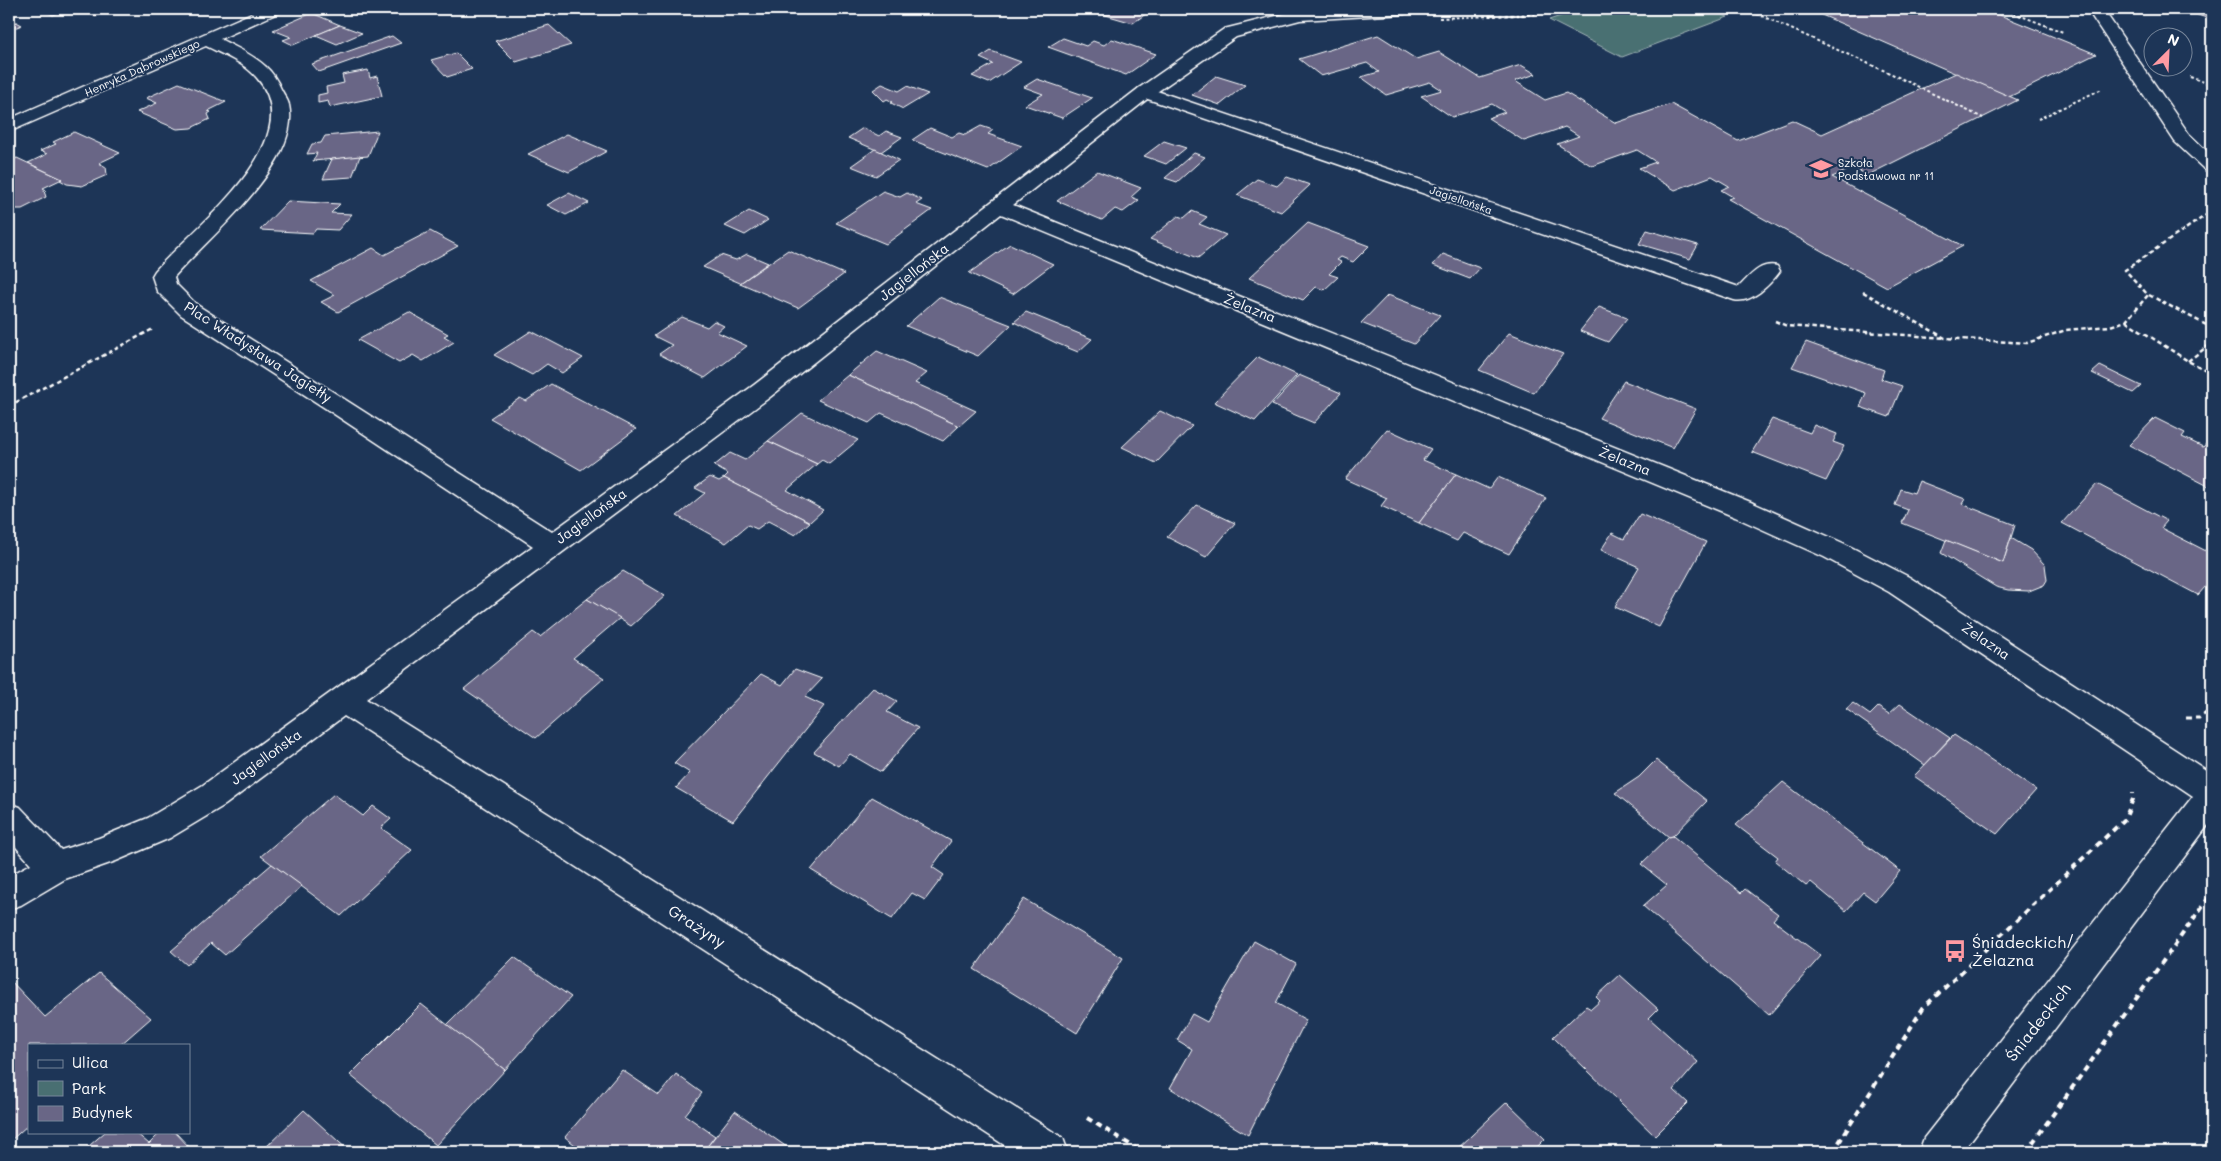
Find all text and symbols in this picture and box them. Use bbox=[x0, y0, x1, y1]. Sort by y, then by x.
north arrow bbox=[2144, 28, 2194, 78]
text: N bbox=[2165, 29, 2182, 51]
street label: Henryka Dąbrowskiego bbox=[82, 35, 202, 100]
place label: Szkoła Podstawowa nr 11 bbox=[1838, 155, 1934, 183]
school or university icon: Szkoła Podstawowa nr 11 bbox=[1808, 156, 1834, 182]
street label: Jagiellońska bbox=[1428, 182, 1495, 217]
street label: Jagiellońska bbox=[875, 238, 952, 305]
street label: Żelazna bbox=[1221, 289, 1279, 327]
street label: Plac Władysława Jagiełły bbox=[181, 297, 336, 407]
street label: Żelazna bbox=[1596, 442, 1654, 480]
street label: Jagiellońska bbox=[551, 483, 630, 548]
street label: Żelazna bbox=[1958, 617, 2014, 664]
street label: Jagiellońska bbox=[226, 724, 305, 789]
street label: Grażyny bbox=[665, 899, 730, 952]
place label: Śniadeckich/ Żelazna bbox=[1972, 931, 2074, 970]
bus stop icon: Śniadeckich/ Żelazna bbox=[1942, 938, 1968, 964]
street label: Śniadeckich bbox=[2000, 978, 2075, 1065]
legend bbox=[28, 1044, 190, 1134]
text: Ulica bbox=[72, 1052, 109, 1072]
text: Park bbox=[72, 1078, 106, 1098]
text: Budynek bbox=[72, 1102, 132, 1122]

